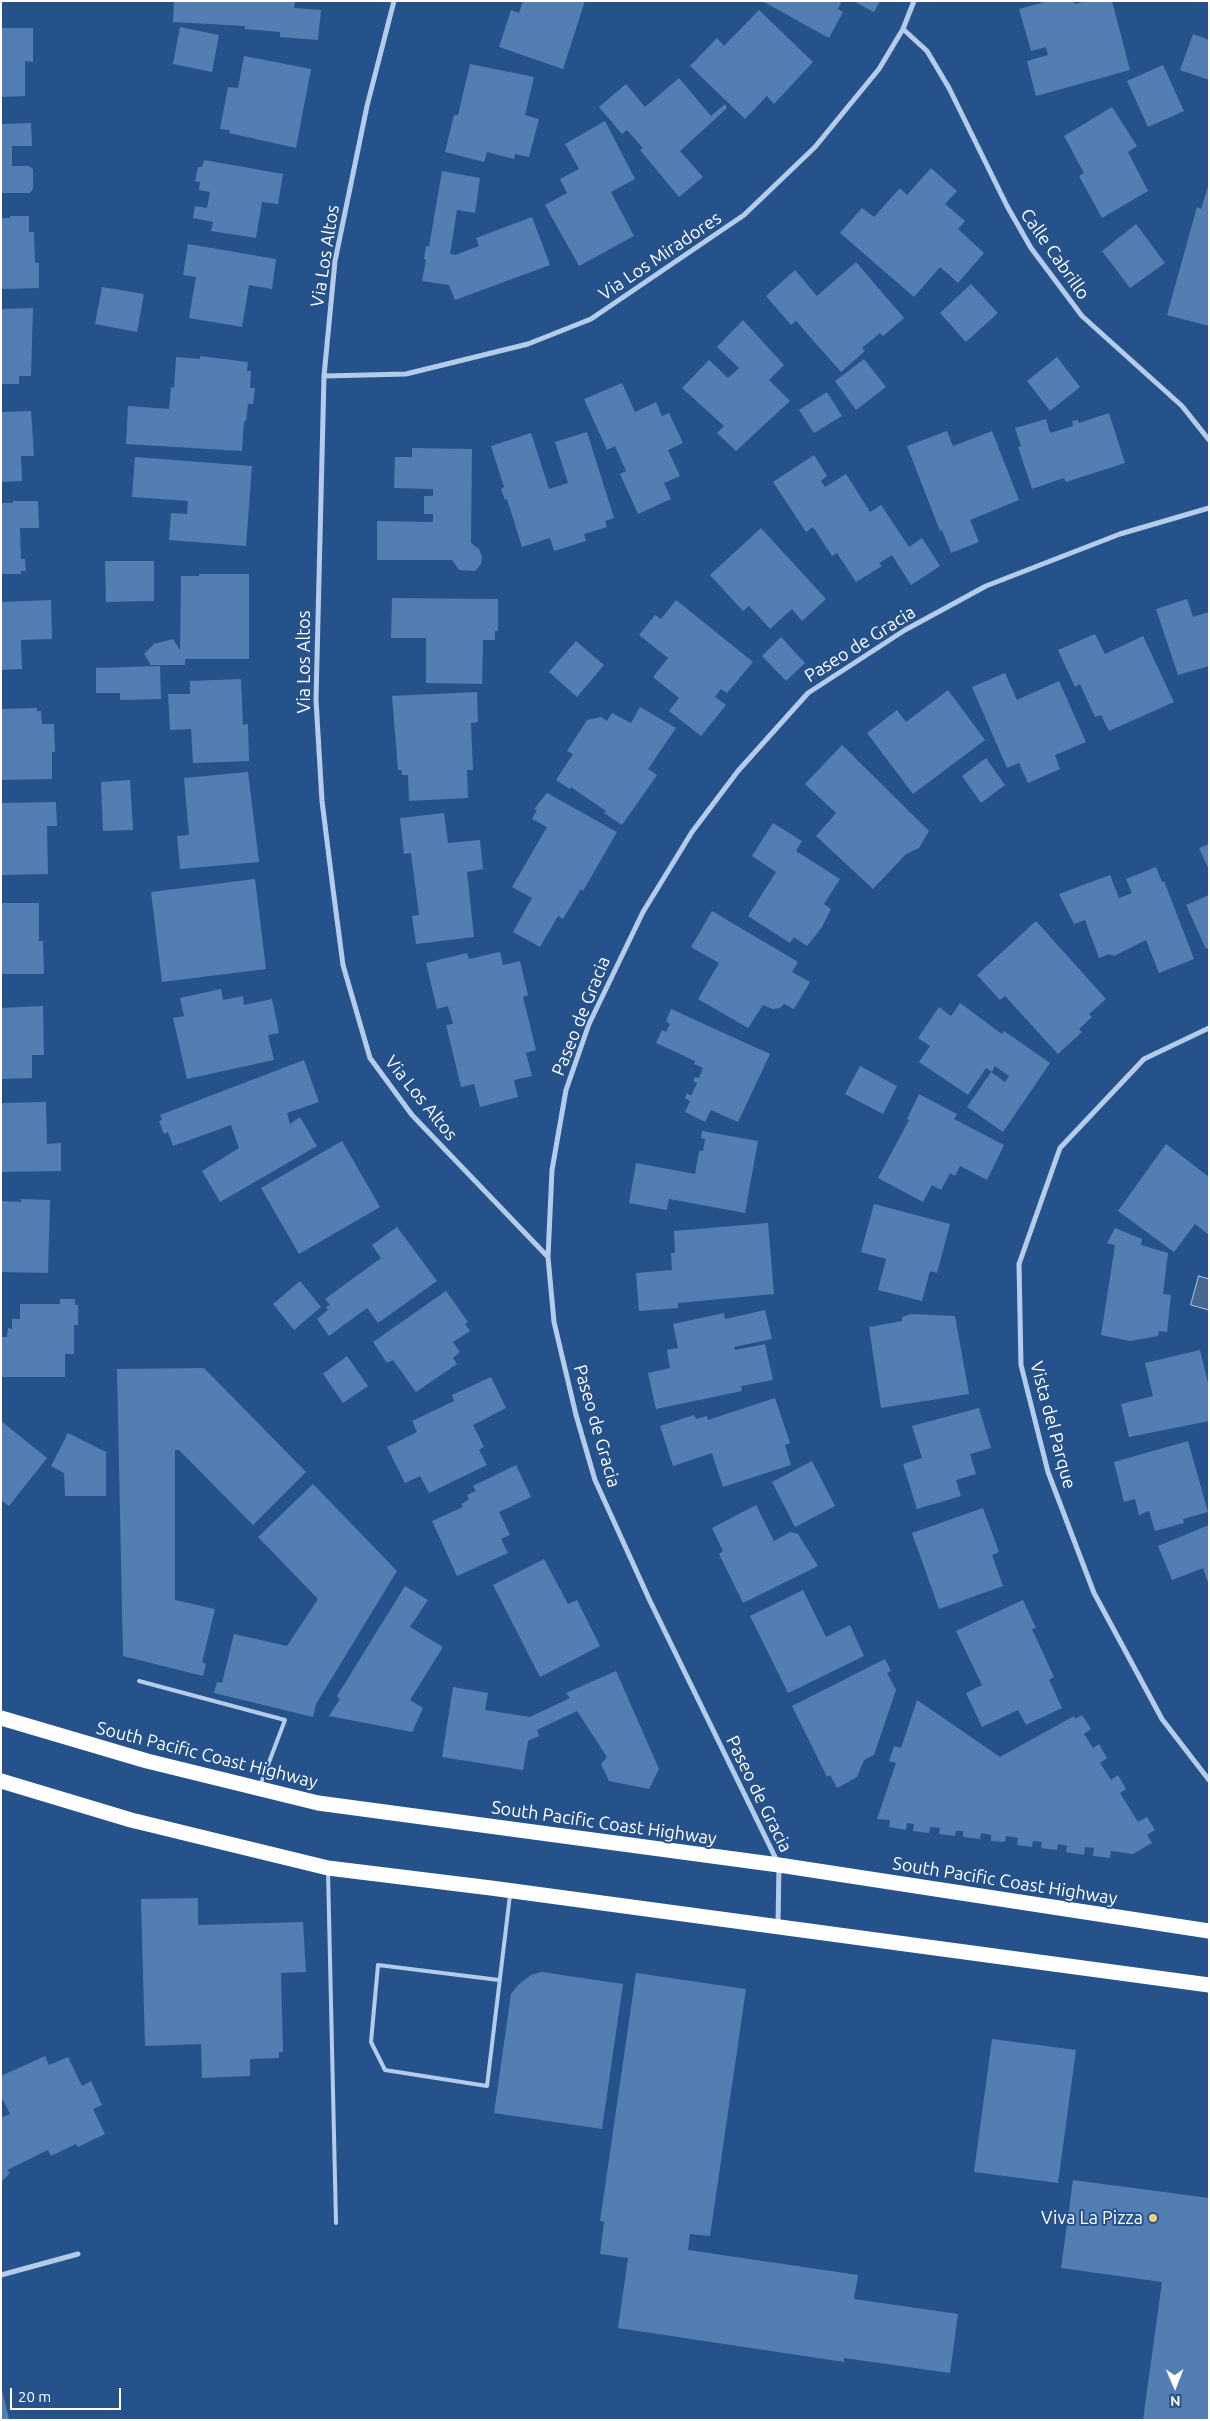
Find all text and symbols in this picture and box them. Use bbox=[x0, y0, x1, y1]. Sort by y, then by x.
street label: Via Los Altos bbox=[306, 203, 344, 309]
street label: Calle Cabrillo bbox=[1016, 204, 1094, 304]
street label: Via Los Miradores bbox=[595, 207, 725, 305]
street label: Paseo de Gracia bbox=[800, 601, 920, 687]
street label: Via Los Altos bbox=[293, 610, 315, 714]
street label: Paseo de Gracia bbox=[547, 953, 615, 1079]
street label: Via Los Altos bbox=[380, 1051, 462, 1145]
street label: Vista del Parque bbox=[1026, 1359, 1080, 1491]
street label: Paseo de Gracia bbox=[569, 1362, 625, 1490]
street label: South Pacific Coast Highway bbox=[94, 1717, 320, 1793]
street label: Paseo de Gracia bbox=[721, 1732, 797, 1856]
street label: South Pacific Coast Highway bbox=[490, 1796, 718, 1850]
street label: South Pacific Coast Highway bbox=[891, 1853, 1119, 1909]
place label: Viva La Pizza bbox=[1041, 2207, 1143, 2229]
marker: Viva La Pizza bbox=[1147, 2212, 1159, 2224]
north arrow bbox=[1150, 2361, 1200, 2411]
scale bar bbox=[12, 2378, 124, 2410]
text: 20 m bbox=[18, 2388, 51, 2405]
text: N bbox=[1170, 2393, 1181, 2409]

